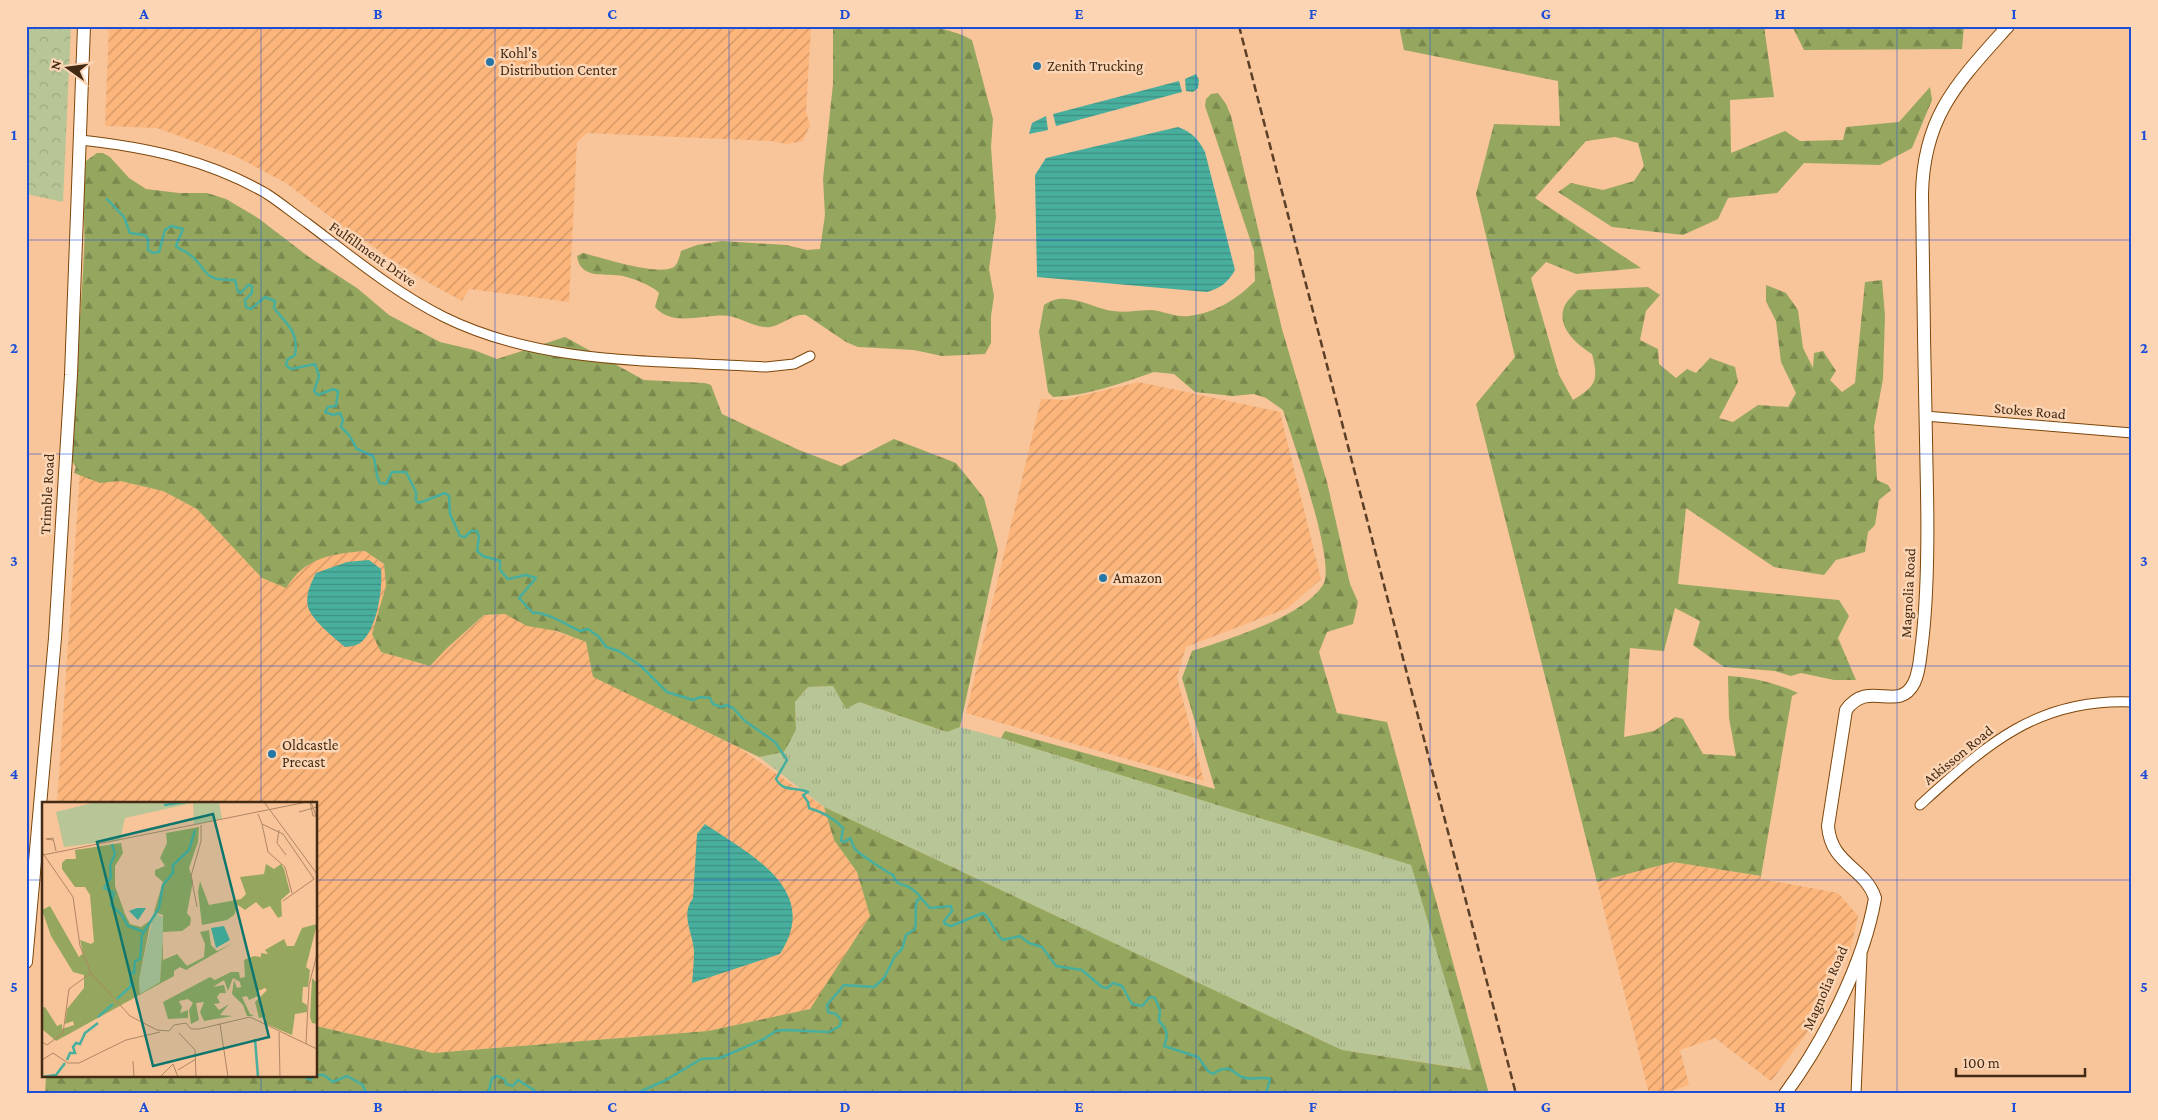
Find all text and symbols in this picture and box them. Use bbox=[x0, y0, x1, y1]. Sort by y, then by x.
text: A bbox=[138, 5, 149, 22]
text: B bbox=[373, 5, 383, 22]
text: C bbox=[607, 5, 617, 22]
text: D bbox=[839, 5, 851, 22]
text: E bbox=[1074, 5, 1084, 22]
text: F bbox=[1309, 5, 1318, 22]
text: G bbox=[1541, 5, 1551, 22]
text: H bbox=[1775, 5, 1786, 22]
text: I bbox=[2011, 5, 2017, 22]
north arrow bbox=[42, 42, 92, 92]
place label: Kohl's Distribution Center bbox=[500, 45, 618, 78]
marker: Kohl's Distribution Center bbox=[484, 56, 496, 68]
text: N bbox=[46, 58, 64, 71]
place label: Zenith Trucking bbox=[1047, 58, 1143, 75]
marker: Zenith Trucking bbox=[1031, 60, 1043, 72]
text: 1 bbox=[11, 126, 17, 143]
text: 1 bbox=[2141, 126, 2147, 143]
street label: Fulfillment Drive bbox=[327, 218, 420, 290]
text: 2 bbox=[10, 339, 18, 356]
text: 2 bbox=[2140, 339, 2148, 356]
street label: Stokes Road bbox=[1993, 400, 2067, 422]
street label: Trimble Road bbox=[37, 453, 57, 535]
street label: Magnolia Road bbox=[1898, 547, 1919, 639]
text: 3 bbox=[10, 552, 18, 569]
text: 3 bbox=[2140, 552, 2148, 569]
place label: Amazon bbox=[1113, 570, 1162, 586]
marker: Amazon bbox=[1097, 572, 1109, 584]
street label: Atkisson Road bbox=[1920, 722, 1996, 788]
place label: Oldcastle Precast bbox=[282, 737, 339, 770]
marker: Oldcastle Precast bbox=[266, 748, 278, 760]
text: 4 bbox=[10, 765, 19, 782]
text: 4 bbox=[2140, 765, 2149, 782]
inset map bbox=[42, 802, 318, 1078]
street label: Magnolia Road bbox=[1799, 943, 1852, 1033]
text: 5 bbox=[10, 978, 18, 995]
text: 5 bbox=[2140, 978, 2148, 995]
scale bar bbox=[1956, 1045, 2084, 1077]
text: 100 m bbox=[1963, 1055, 2000, 1071]
text: A bbox=[138, 1098, 149, 1115]
text: B bbox=[373, 1098, 383, 1115]
text: C bbox=[607, 1098, 617, 1115]
text: D bbox=[839, 1098, 851, 1115]
text: E bbox=[1074, 1098, 1084, 1115]
text: F bbox=[1309, 1098, 1318, 1115]
text: G bbox=[1541, 1098, 1551, 1115]
text: H bbox=[1775, 1098, 1786, 1115]
text: I bbox=[2011, 1098, 2017, 1115]

